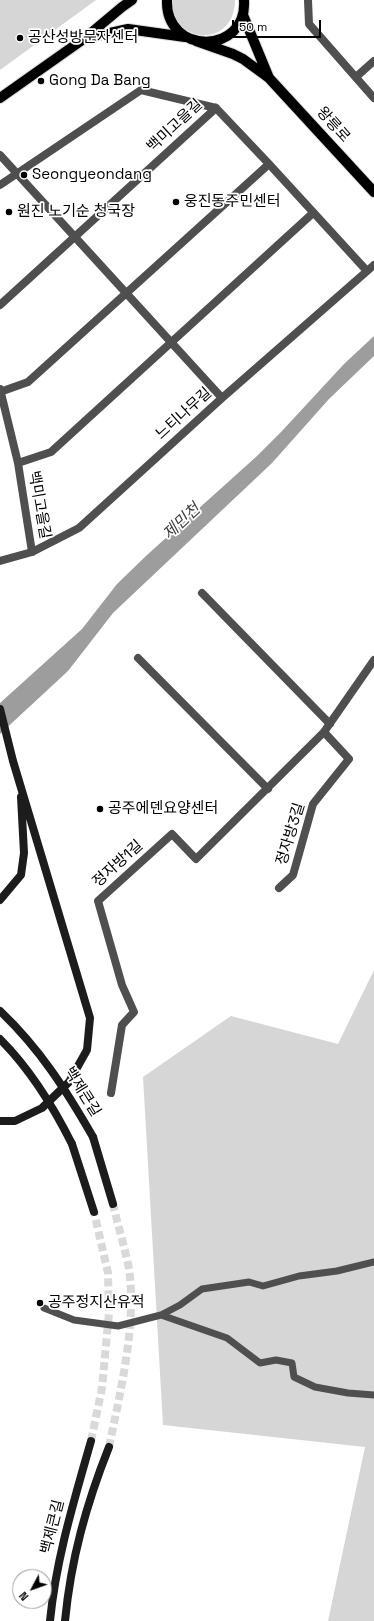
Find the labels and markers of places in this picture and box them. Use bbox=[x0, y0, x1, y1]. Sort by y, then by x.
place label: 공산성방문자센터 bbox=[28, 29, 138, 47]
marker: 공산성방문자센터 bbox=[15, 33, 25, 43]
place label: Gong Da Bang bbox=[49, 72, 151, 90]
marker: Gong Da Bang bbox=[36, 76, 46, 86]
place label: Seongyeondang bbox=[32, 166, 152, 184]
marker: Seongyeondang bbox=[19, 170, 29, 180]
place label: 웅진동주민센터 bbox=[184, 193, 281, 211]
marker: 웅진동주민센터 bbox=[171, 197, 181, 207]
place label: 원진 노기순 청국장 bbox=[17, 203, 135, 221]
marker: 원진 노기순 청국장 bbox=[4, 207, 14, 217]
place label: 공주에덴요양센터 bbox=[108, 800, 218, 818]
marker: 공주에덴요양센터 bbox=[95, 804, 105, 814]
place label: 공주정지산유적 bbox=[48, 1294, 145, 1312]
marker: 공주정지산유적 bbox=[35, 1298, 45, 1308]

